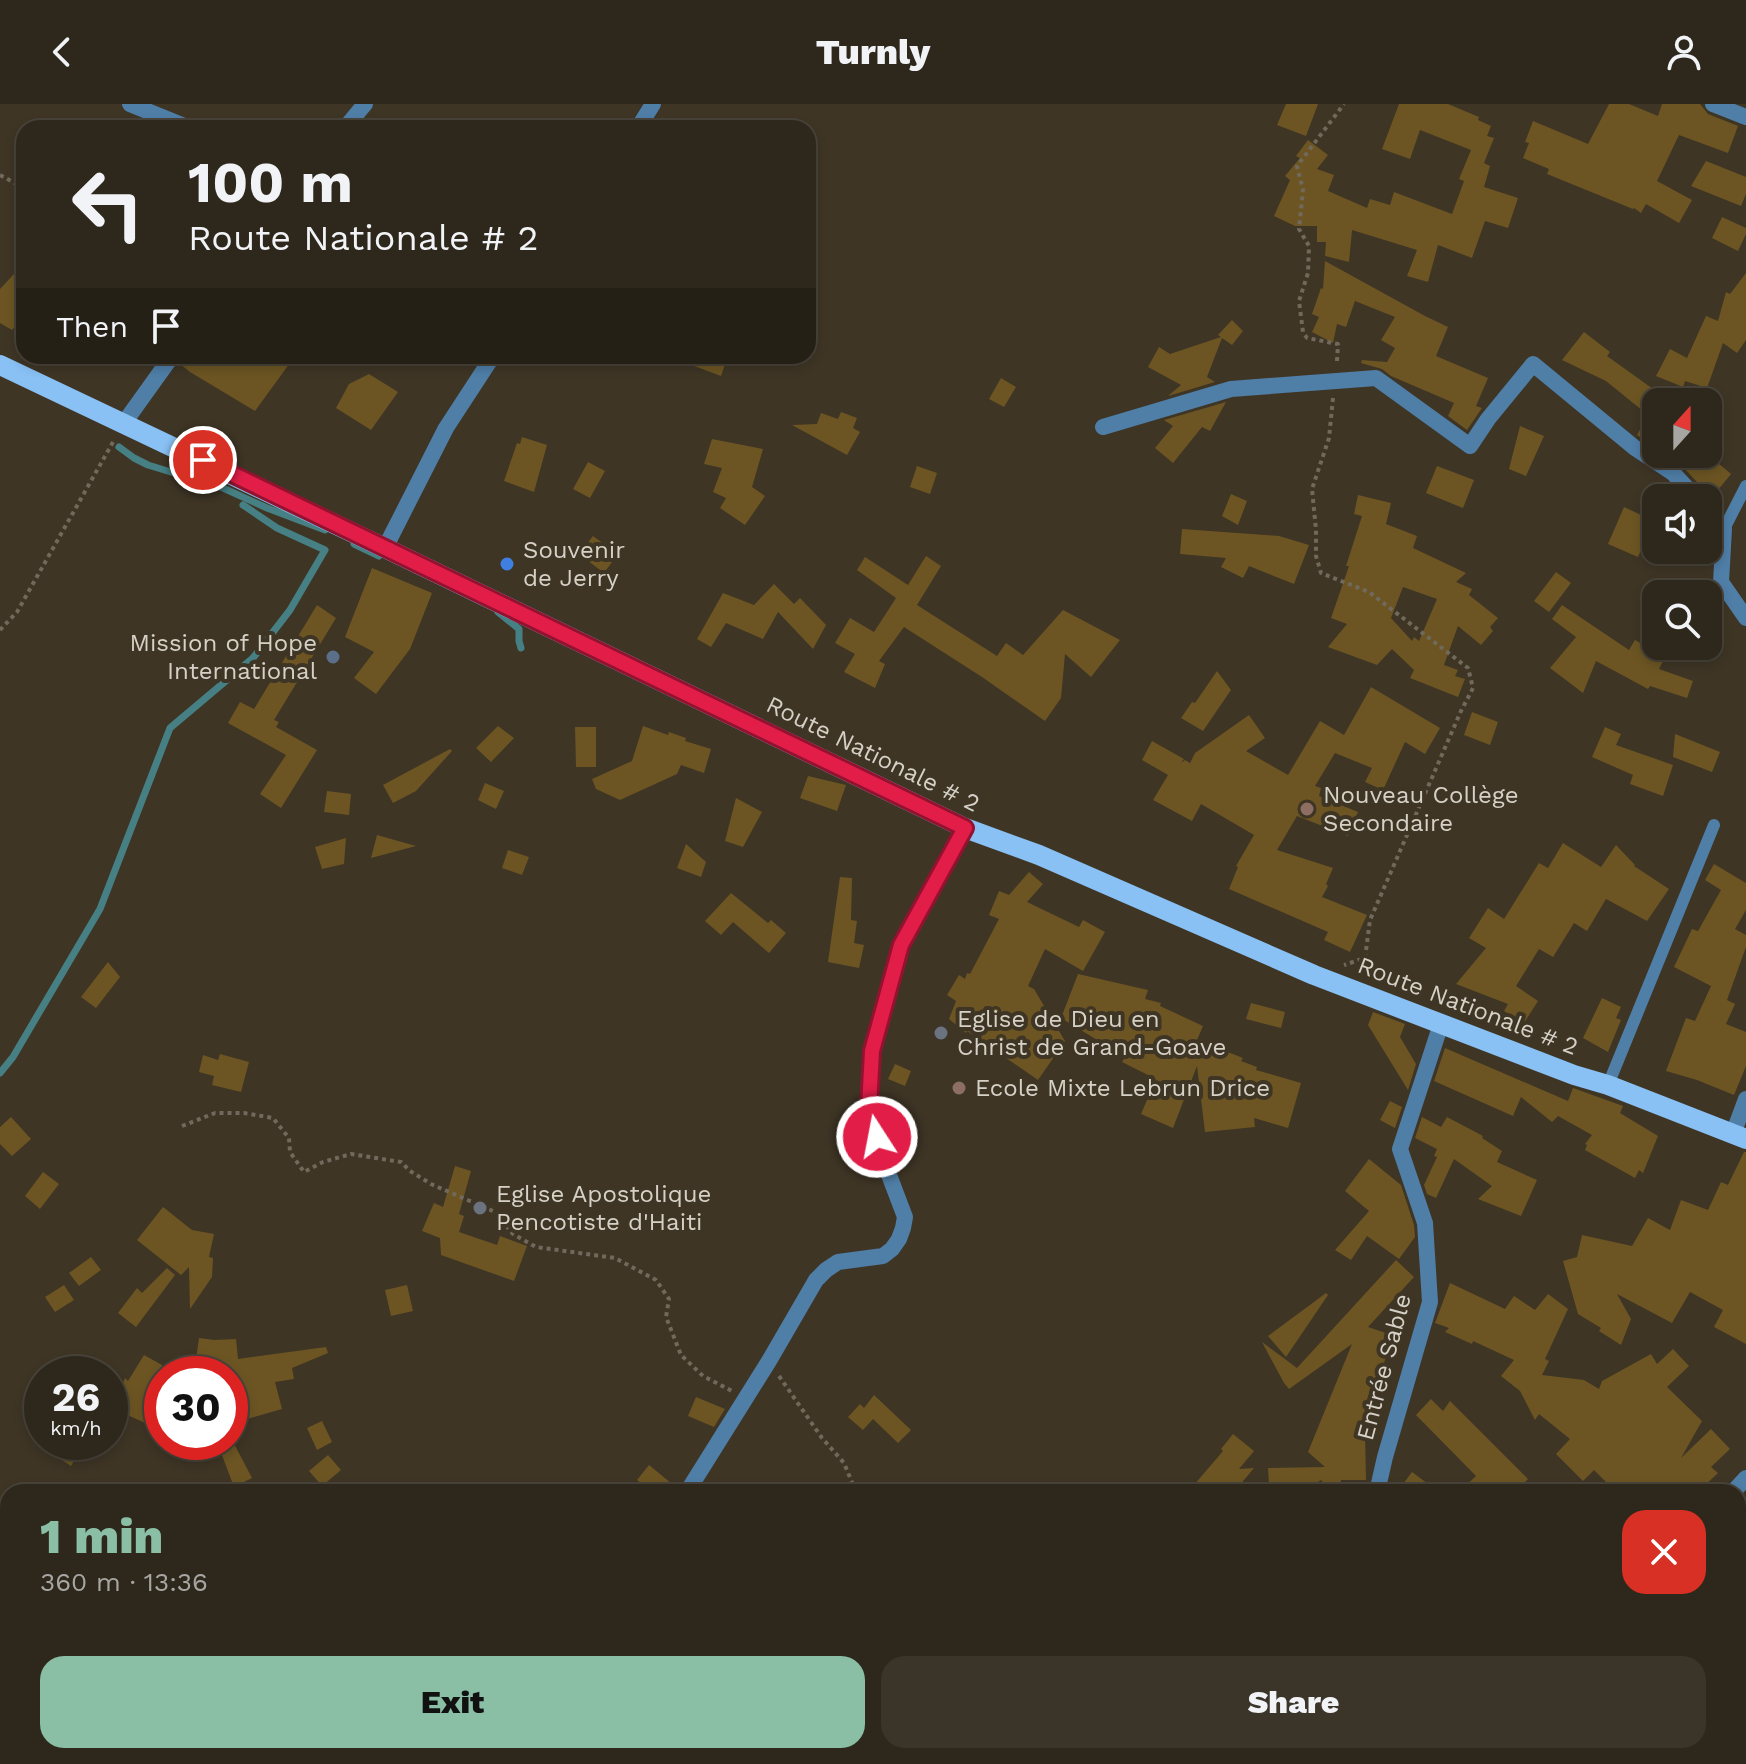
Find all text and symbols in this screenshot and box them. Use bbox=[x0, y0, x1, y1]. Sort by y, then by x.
icon: back bbox=[40, 30, 84, 74]
icon: person bbox=[1662, 30, 1706, 74]
text: Turnly bbox=[816, 31, 930, 73]
text: 100 m bbox=[188, 150, 353, 216]
icon: left bbox=[56, 152, 160, 256]
text: Route Nationale # 2 bbox=[188, 217, 538, 259]
icon: arrive bbox=[144, 304, 188, 348]
text: Then bbox=[56, 309, 128, 344]
north arrow bbox=[1642, 388, 1722, 468]
map controls bbox=[1642, 388, 1722, 660]
pin bbox=[169, 426, 237, 494]
icon: arrive bbox=[181, 438, 225, 482]
button: sound bbox=[1642, 484, 1722, 564]
place label: Souvenir de Jerry bbox=[523, 536, 625, 592]
marker: Souvenir de Jerry bbox=[498, 555, 516, 573]
button: search bbox=[1642, 580, 1722, 660]
place label: Mission of Hope International bbox=[129, 629, 318, 685]
marker: Mission of Hope International bbox=[324, 648, 342, 666]
street label: Route Nationale # 2 bbox=[762, 690, 984, 818]
place label: Nouveau Collège Secondaire bbox=[1323, 781, 1519, 837]
marker: Nouveau Collège Secondaire bbox=[1298, 800, 1316, 818]
street label: Route Nationale # 2 bbox=[1354, 951, 1582, 1061]
place label: Eglise de Dieu en Christ de Grand-Goave bbox=[957, 1005, 1226, 1061]
marker: Eglise de Dieu en Christ de Grand-Goave bbox=[932, 1024, 950, 1042]
place label: Ecole Mixte Lebrun Drice bbox=[975, 1074, 1270, 1102]
marker: Ecole Mixte Lebrun Drice bbox=[950, 1079, 968, 1097]
position arrow bbox=[835, 1095, 919, 1179]
place label: Eglise Apostolique Pencotiste d'Haiti bbox=[496, 1180, 711, 1236]
marker: Eglise Apostolique Pencotiste d'Haiti bbox=[471, 1199, 489, 1217]
street label: Entrée Sable bbox=[1351, 1291, 1417, 1443]
speed limit sign: 30 bbox=[144, 1356, 248, 1460]
text: 26 bbox=[52, 1374, 100, 1421]
text: km/h bbox=[50, 1416, 102, 1440]
text: 1 min bbox=[40, 1508, 163, 1565]
button: close bbox=[1622, 1510, 1706, 1594]
text: 360 m · 13:36 bbox=[40, 1567, 208, 1597]
button: Exit bbox=[40, 1656, 865, 1748]
button: Share bbox=[881, 1656, 1706, 1748]

